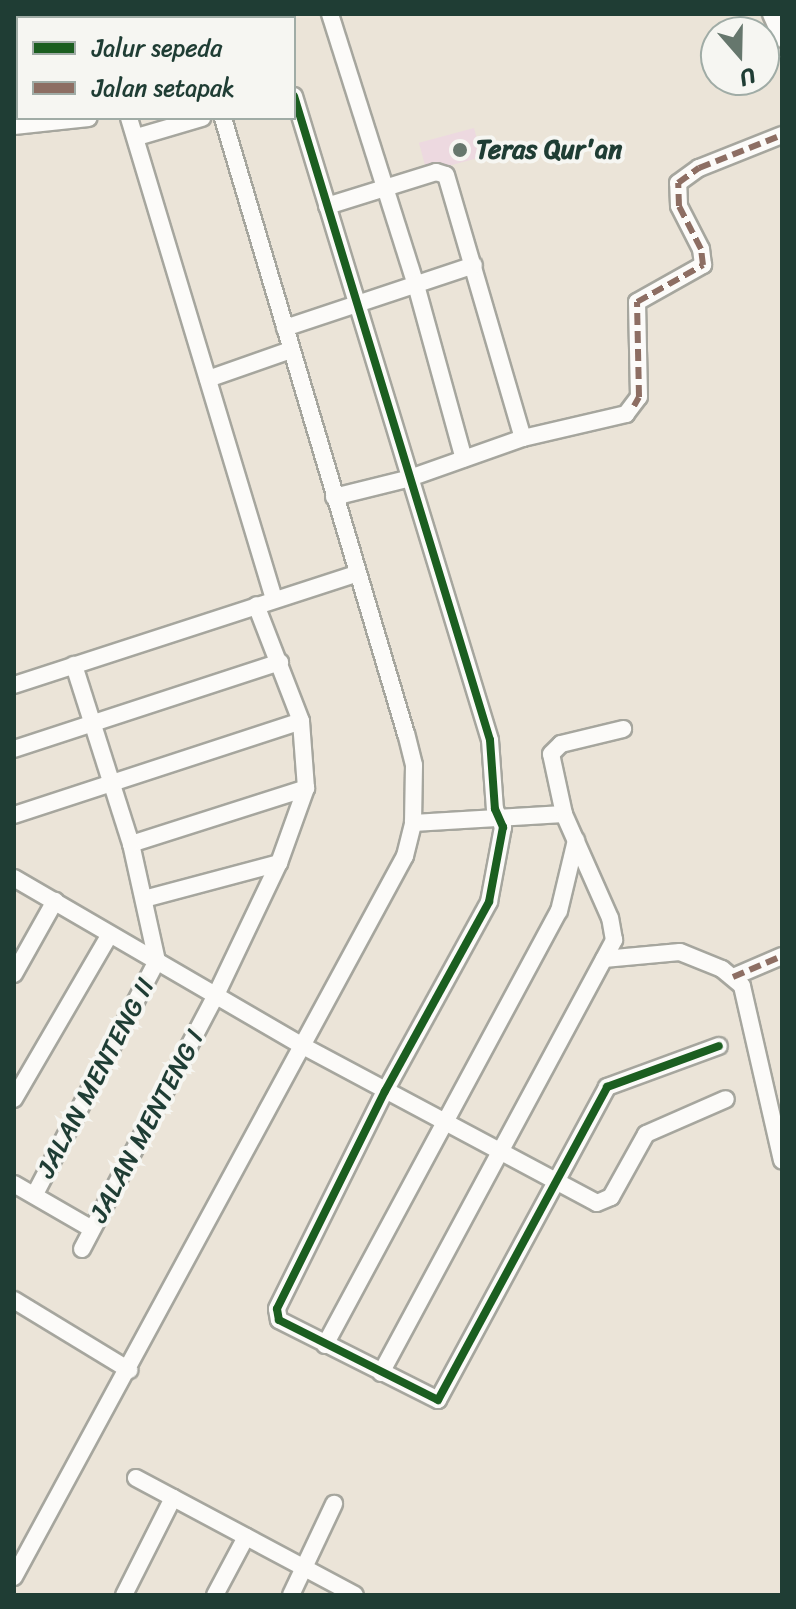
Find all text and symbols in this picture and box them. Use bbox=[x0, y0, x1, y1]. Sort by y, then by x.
legend bbox=[16, 16, 296, 120]
north arrow bbox=[700, 16, 780, 96]
text: Jalur sepeda bbox=[92, 27, 222, 69]
text: U bbox=[734, 56, 761, 98]
text: Jalan setapak bbox=[92, 67, 235, 109]
place label: Teras Qur'an bbox=[476, 134, 622, 166]
marker: Teras Qur'an bbox=[451, 141, 469, 159]
street label: JALAN MENTENG II bbox=[30, 972, 162, 1184]
street label: JALAN MENTENG I bbox=[83, 1023, 211, 1229]

